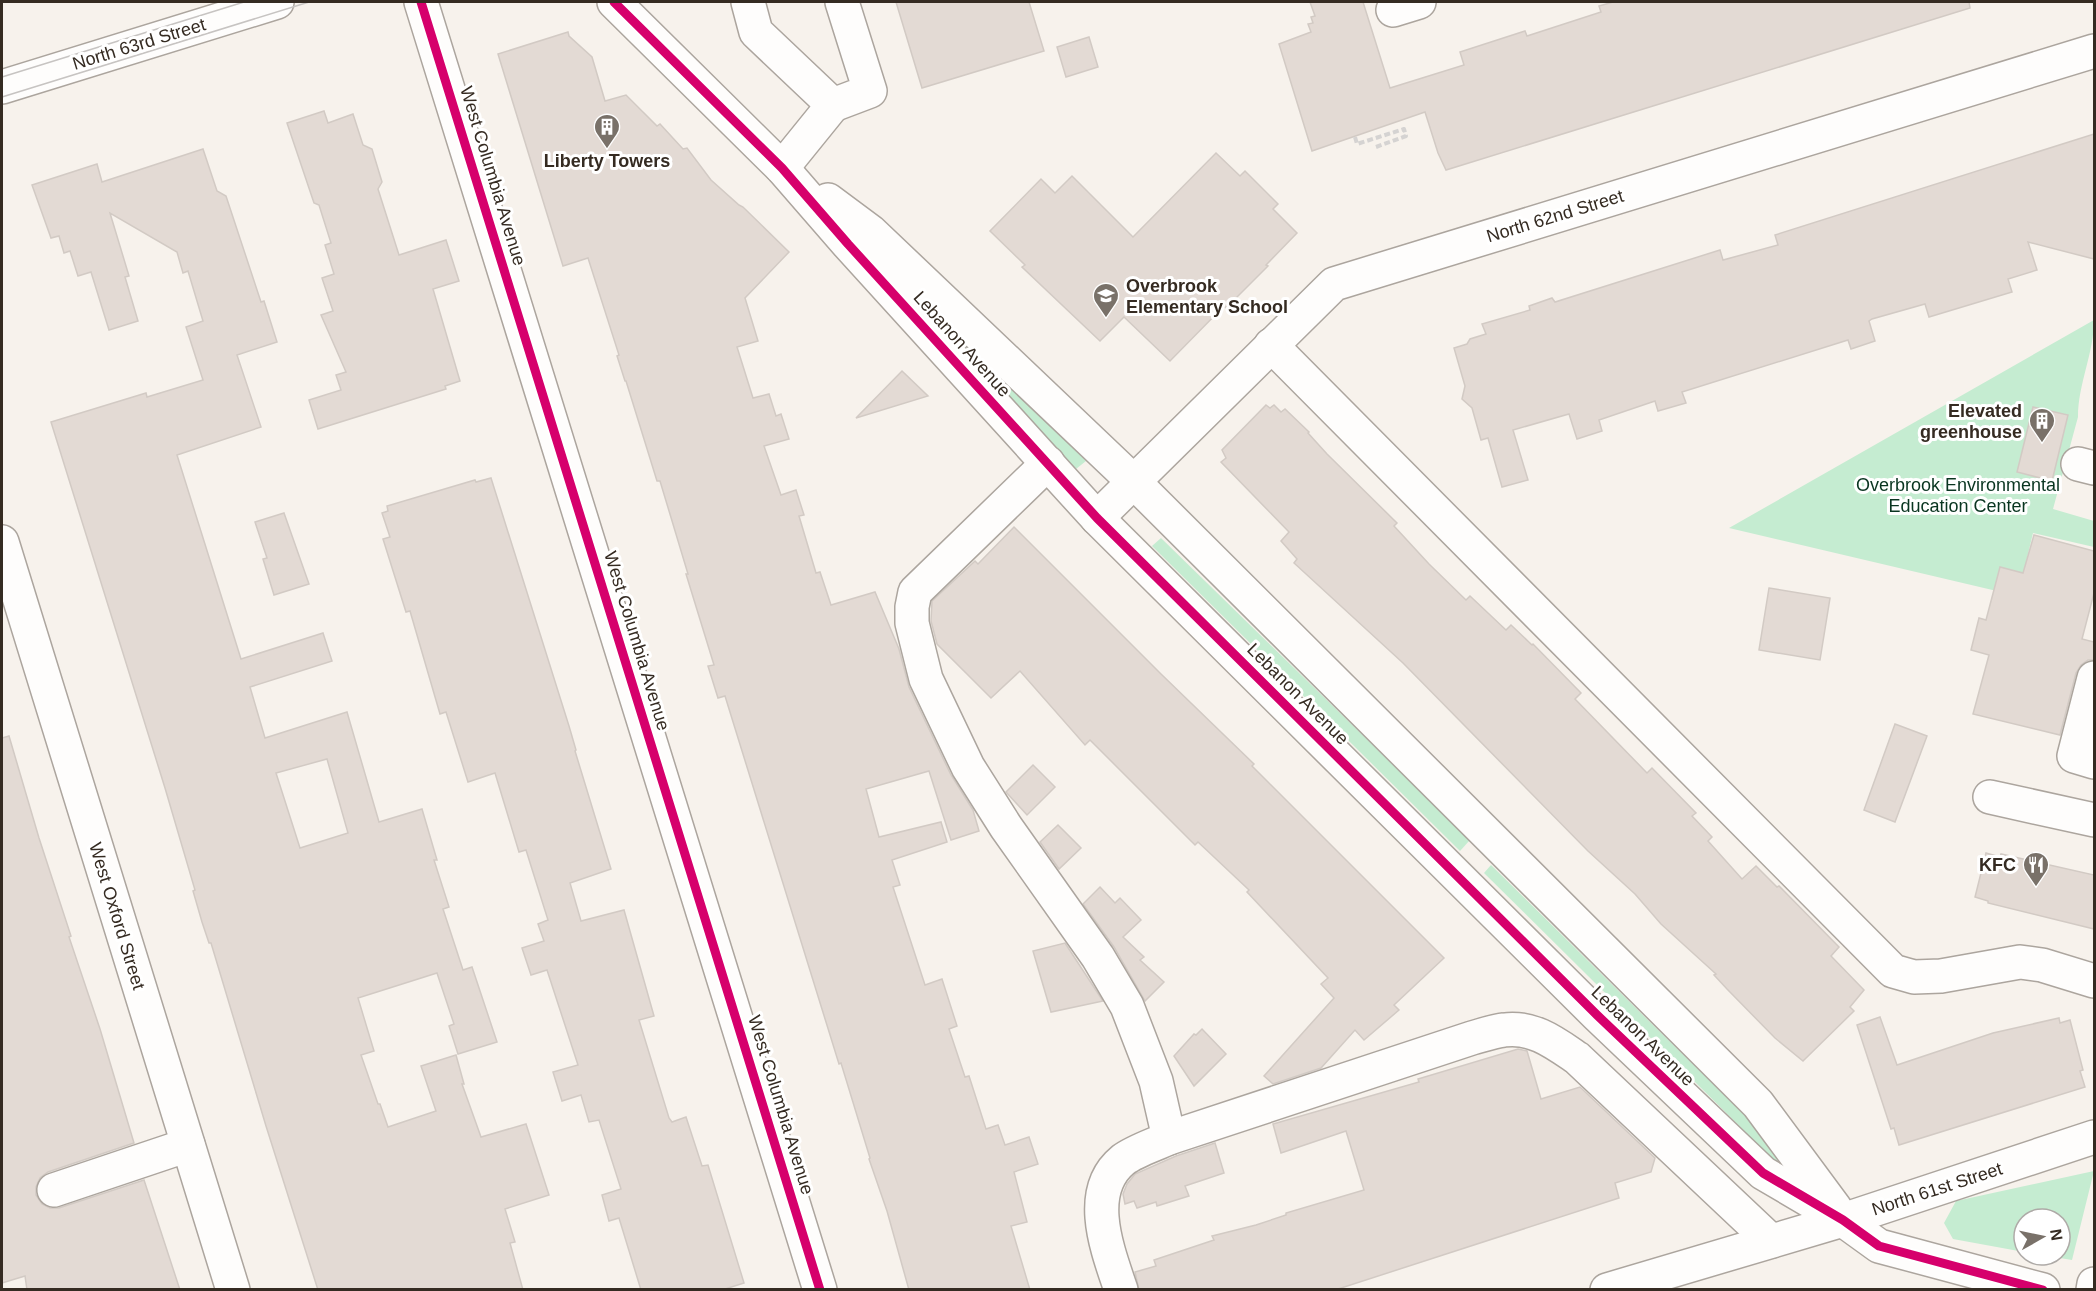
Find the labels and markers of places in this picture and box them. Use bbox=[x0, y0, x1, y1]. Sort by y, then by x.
building icon: Liberty Towers bbox=[592, 112, 622, 150]
place label: Liberty Towers bbox=[544, 151, 670, 171]
place label: Overbrook Elementary School bbox=[1126, 276, 1288, 317]
school or university icon: Overbrook Elementary School bbox=[1091, 281, 1121, 319]
place label: Elevated greenhouse bbox=[1920, 401, 2022, 442]
building icon: Elevated greenhouse bbox=[2027, 406, 2057, 444]
restaurant icon: KFC bbox=[2021, 850, 2051, 888]
place label: KFC bbox=[1979, 855, 2016, 875]

